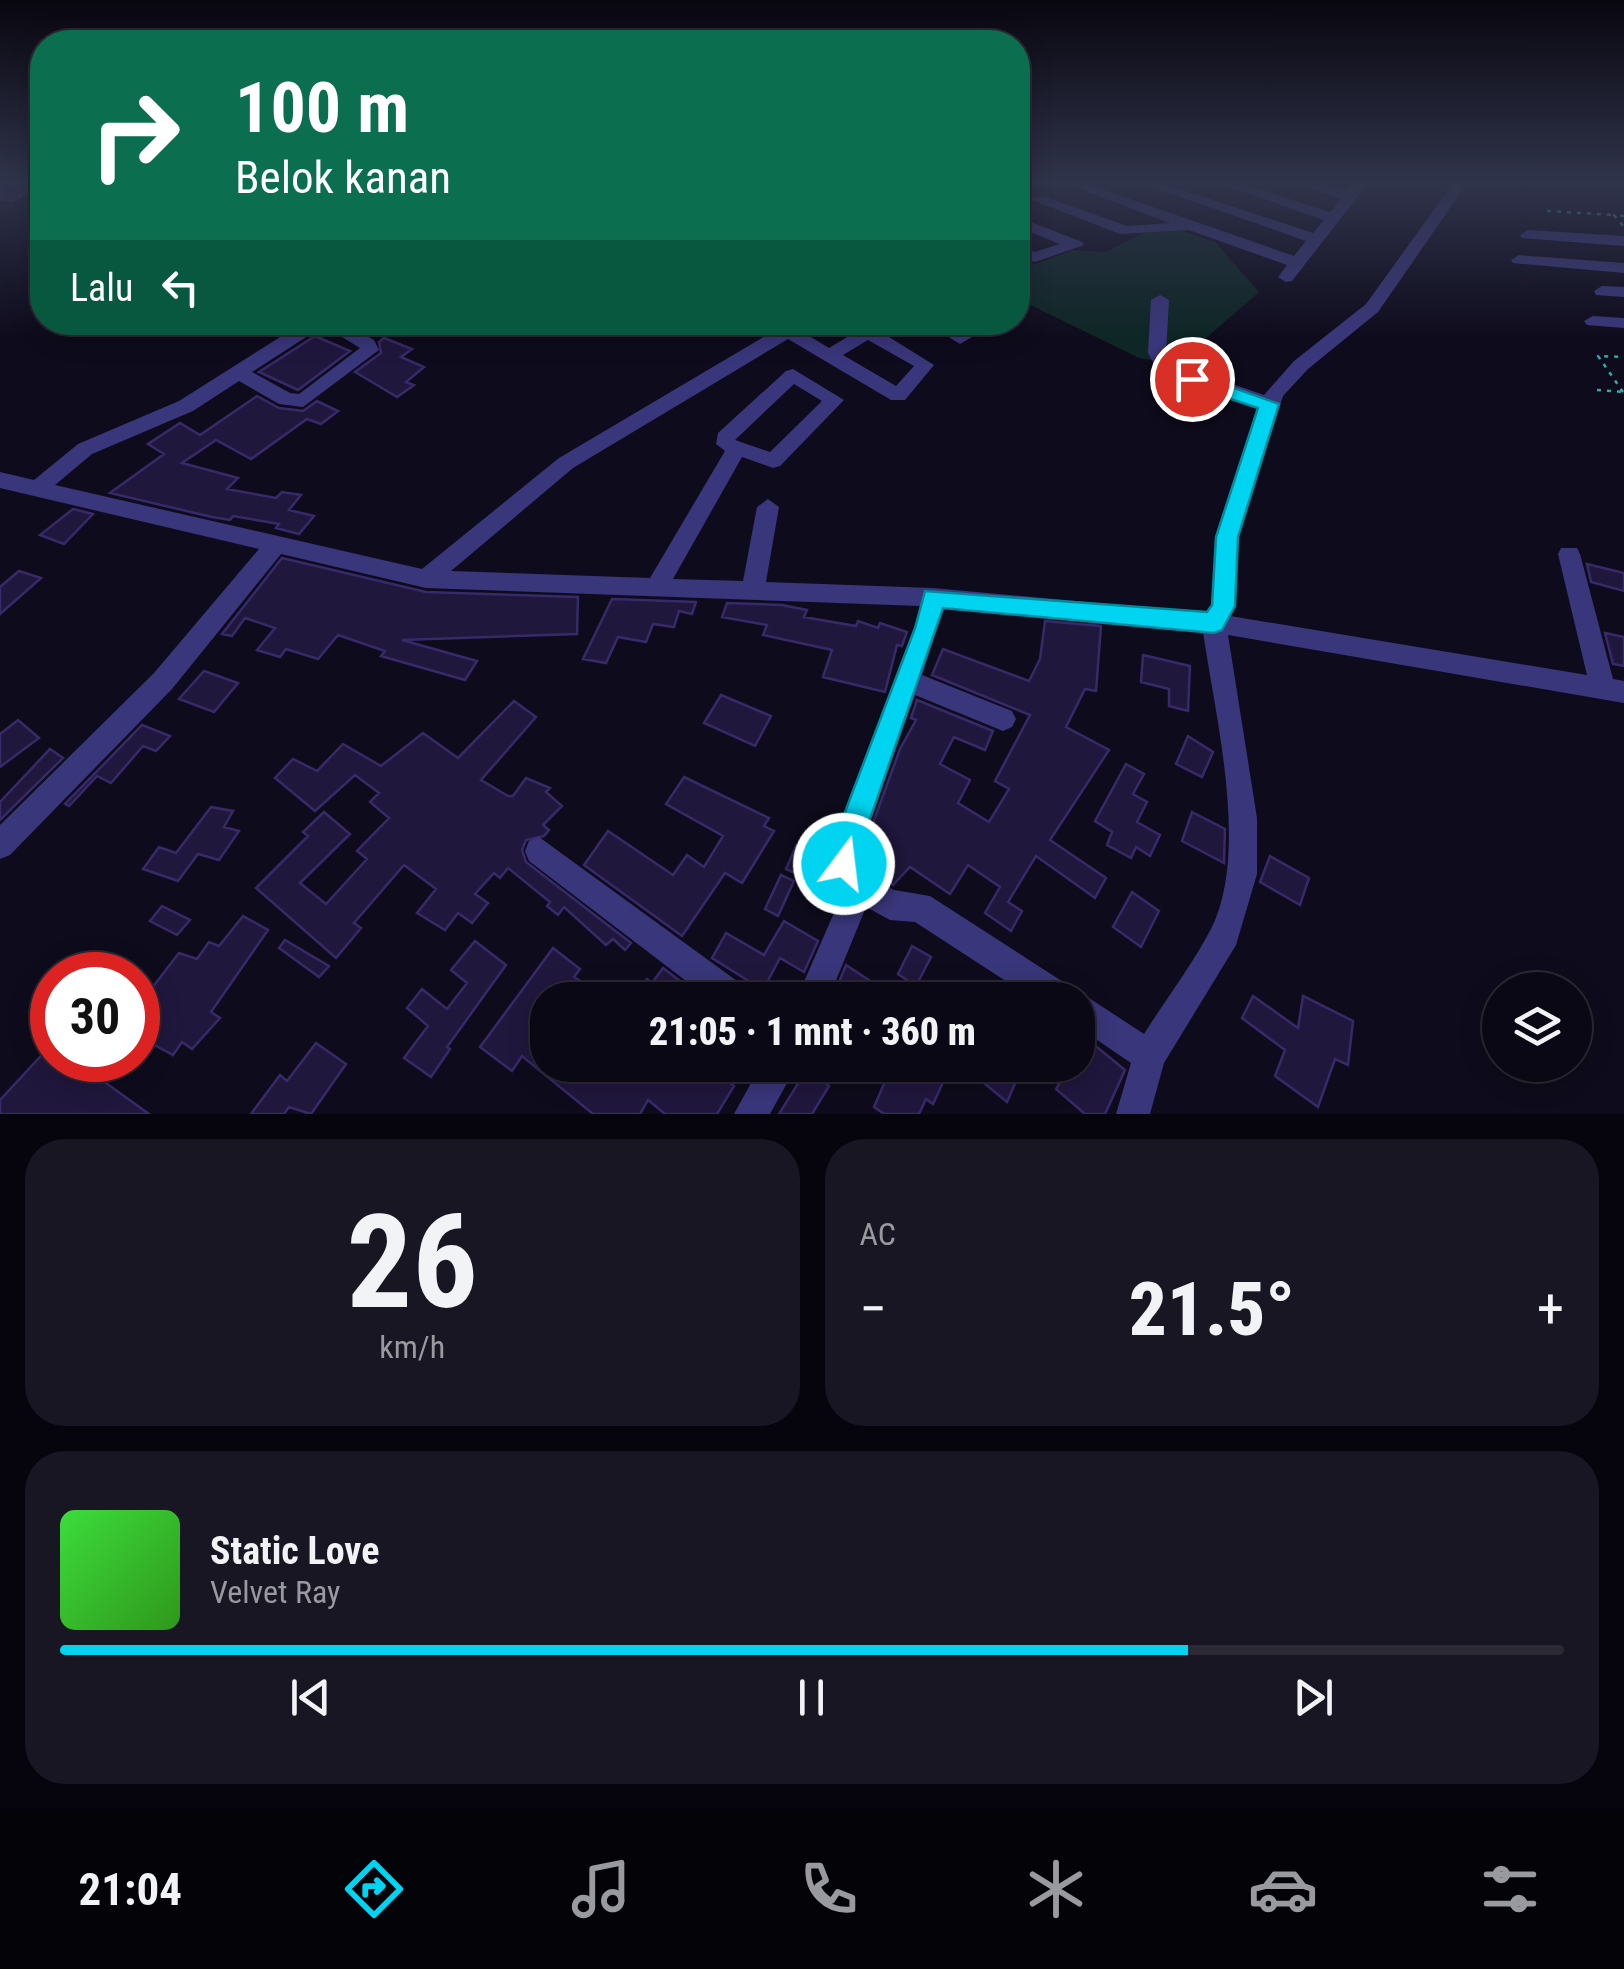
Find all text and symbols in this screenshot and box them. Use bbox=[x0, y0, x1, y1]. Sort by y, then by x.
text: 100 m bbox=[235, 67, 409, 149]
icon: right bbox=[70, 70, 200, 200]
text: Belok kanan bbox=[235, 151, 451, 204]
icon: left bbox=[153, 260, 208, 315]
text: Lalu bbox=[70, 266, 133, 310]
pin bbox=[1150, 337, 1235, 422]
icon: arrive bbox=[1165, 352, 1220, 407]
position arrow bbox=[792, 812, 896, 916]
speed limit sign: 30 bbox=[30, 952, 160, 1082]
map controls bbox=[1482, 972, 1592, 1082]
button: layers bbox=[1482, 972, 1592, 1082]
text: 21:05 · 1 mnt · 360 m bbox=[649, 1010, 976, 1054]
text: 26 bbox=[347, 1186, 478, 1339]
text: AC bbox=[860, 1215, 896, 1253]
text: 21.5° bbox=[1129, 1265, 1295, 1353]
text: − bbox=[860, 1277, 887, 1341]
text: + bbox=[1537, 1277, 1564, 1341]
text: km/h bbox=[379, 1328, 445, 1366]
text: Static Love bbox=[210, 1529, 379, 1573]
text: Velvet Ray bbox=[210, 1573, 340, 1611]
icon: previous bbox=[283, 1670, 338, 1725]
icon: pause bbox=[784, 1670, 839, 1725]
icon: next bbox=[1286, 1670, 1341, 1725]
icon: directions bbox=[339, 1854, 409, 1924]
icon: music bbox=[566, 1854, 636, 1924]
icon: phone bbox=[794, 1854, 864, 1924]
icon: climate bbox=[1021, 1854, 1091, 1924]
icon: car bbox=[1248, 1854, 1318, 1924]
icon: filters bbox=[1475, 1854, 1545, 1924]
text: 21:04 bbox=[79, 1863, 182, 1916]

